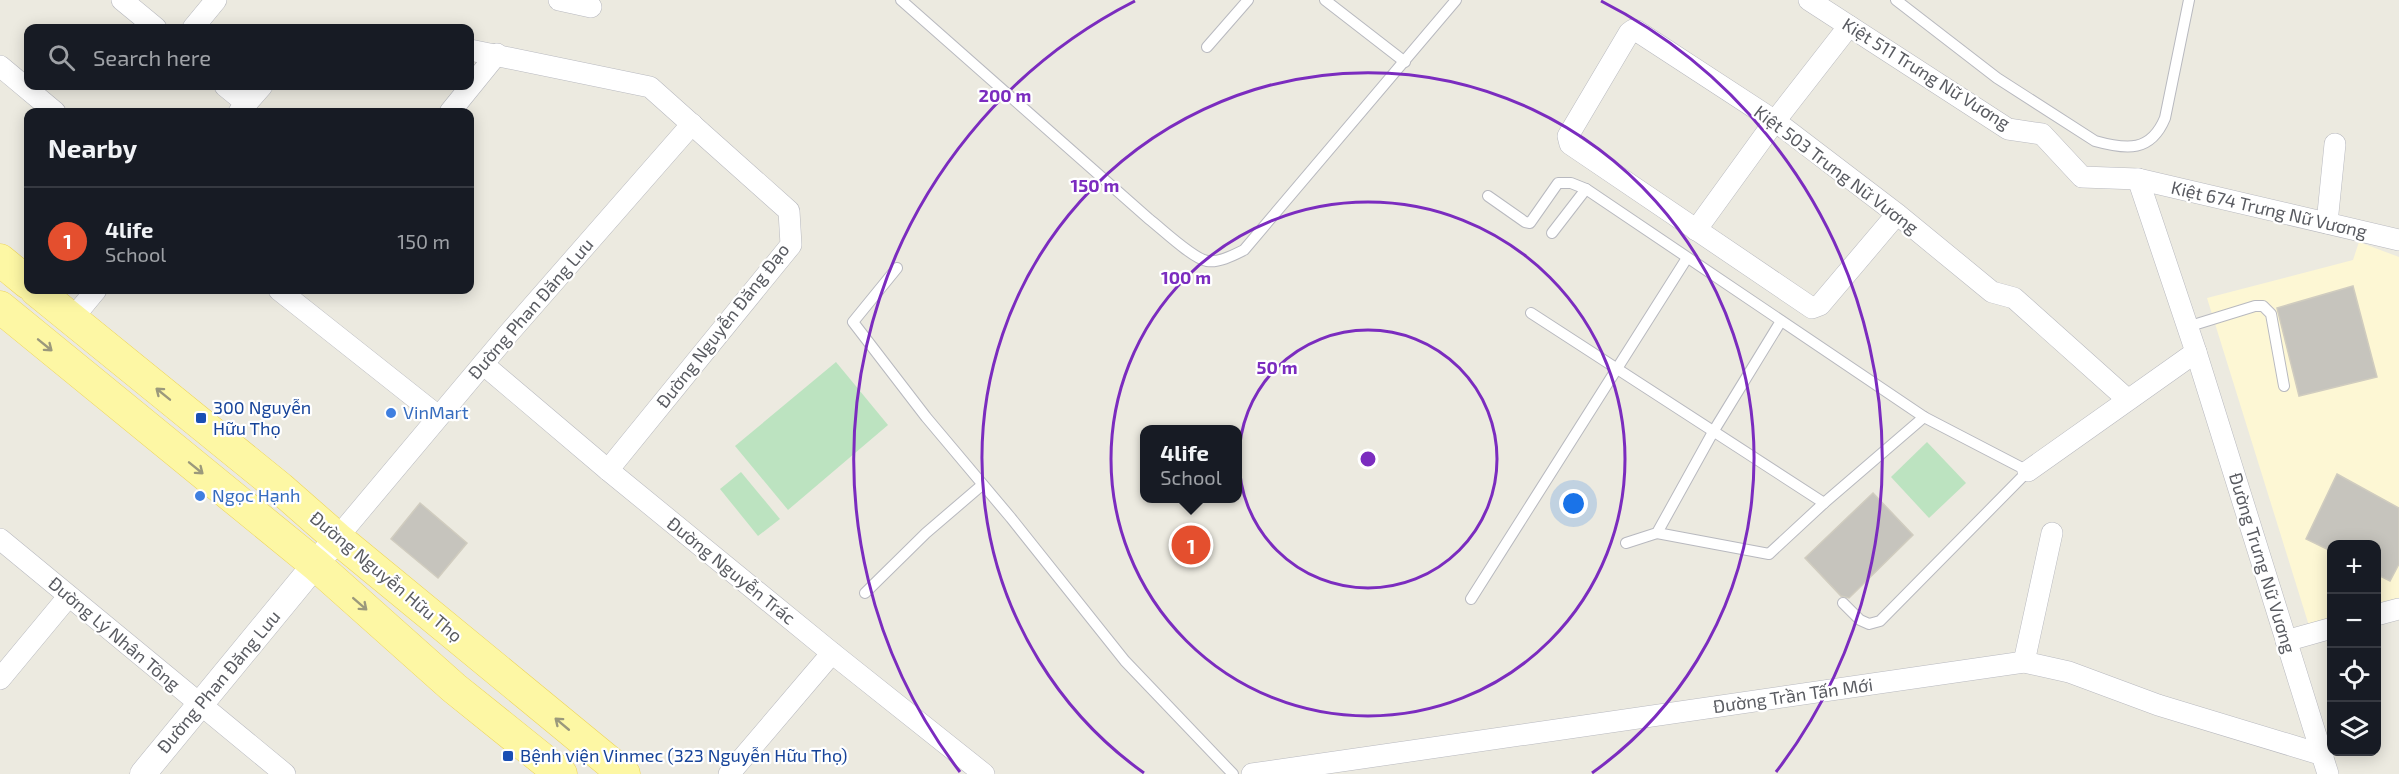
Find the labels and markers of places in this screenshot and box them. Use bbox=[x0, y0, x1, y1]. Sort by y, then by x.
place label: 300 Nguyễn Hữu Thọ bbox=[213, 396, 311, 439]
place label: VinMart bbox=[403, 401, 469, 423]
marker: VinMart bbox=[384, 406, 398, 420]
marker: 300 Nguyễn Hữu Thọ bbox=[194, 411, 208, 425]
centre of rings bbox=[1358, 449, 1378, 469]
place label: Ngọc Hạnh bbox=[212, 484, 301, 506]
marker: Ngọc Hạnh bbox=[193, 489, 207, 503]
pin: 1 bbox=[1172, 522, 1210, 568]
place label: Bệnh viện Vinmec (323 Nguyễn Hữu Thọ) bbox=[520, 744, 848, 766]
marker: Bệnh viện Vinmec (323 Nguyễn Hữu Thọ) bbox=[501, 749, 515, 763]

